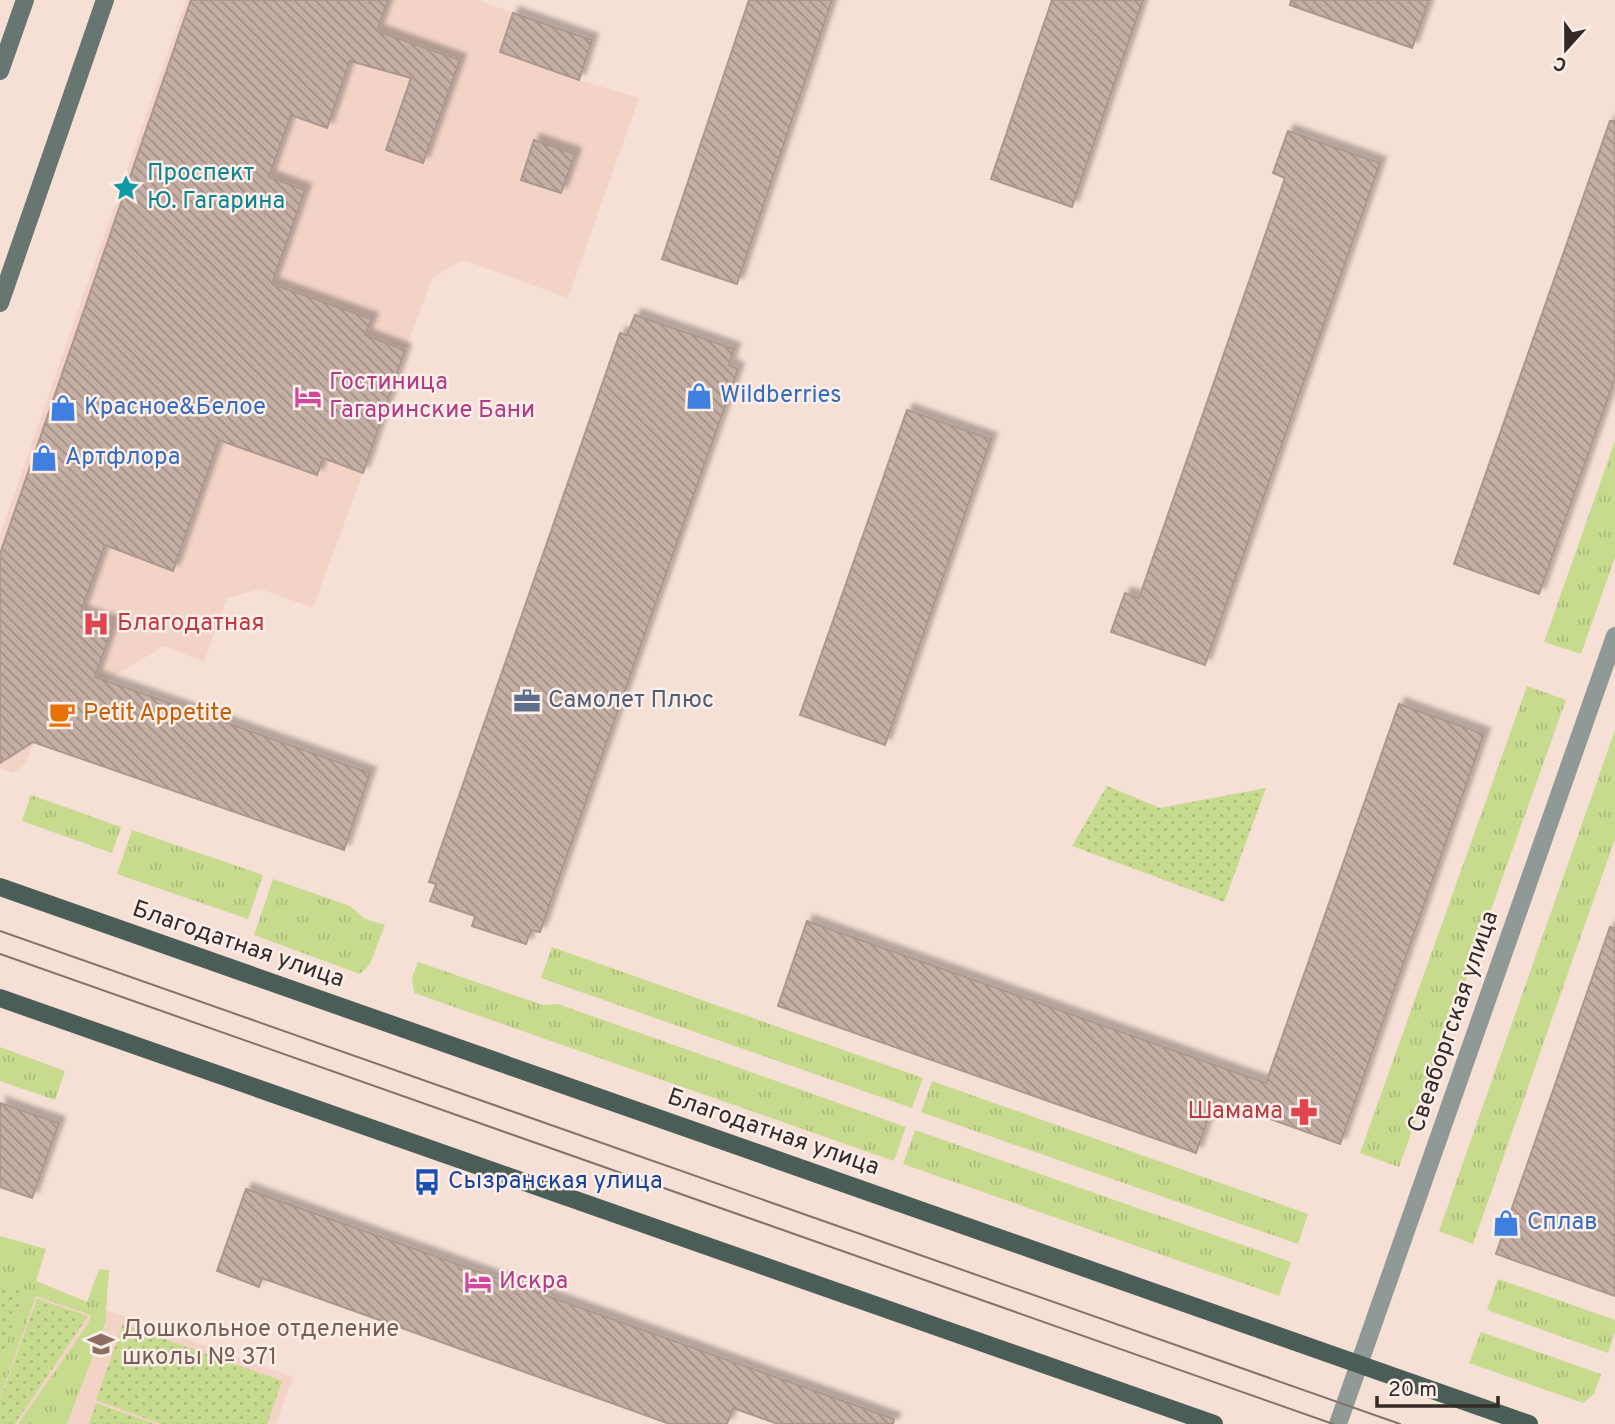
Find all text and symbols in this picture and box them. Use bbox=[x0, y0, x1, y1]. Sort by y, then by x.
north arrow bbox=[1531, 14, 1601, 84]
text: С bbox=[1551, 50, 1571, 76]
place label: Проспект Ю. Гагарина bbox=[147, 159, 285, 217]
place icon: Проспект Ю. Гагарина bbox=[111, 173, 141, 203]
place label: Гостиница Гагаринские Бани bbox=[329, 368, 535, 426]
shop icon: Wildberries bbox=[684, 381, 714, 411]
place label: Wildberries bbox=[720, 381, 842, 411]
hotel icon: Гостиница Гагаринские Бани bbox=[293, 382, 323, 412]
shop icon: Красное&Белое bbox=[48, 393, 78, 423]
place label: Красное&Белое bbox=[84, 393, 266, 423]
shop icon: Артфлора bbox=[29, 443, 59, 473]
place label: Артфлора bbox=[65, 443, 180, 473]
hospital icon: Благодатная bbox=[81, 609, 111, 639]
place label: Благодатная bbox=[117, 609, 265, 639]
office icon: Самолет Плюс bbox=[512, 686, 542, 716]
place label: Самолет Плюс bbox=[548, 686, 714, 716]
cafe icon: Petit Appetite bbox=[47, 699, 77, 729]
place label: Petit Appetite bbox=[83, 699, 232, 729]
street label: Благодатная улица bbox=[128, 895, 348, 995]
street label: Свеаборгская улица bbox=[1402, 907, 1506, 1137]
street label: Благодатная улица bbox=[663, 1083, 883, 1183]
place label: Шамама bbox=[1188, 1097, 1283, 1127]
pharmacy icon: Шамама bbox=[1289, 1097, 1319, 1127]
bus stop icon: Сызранская улица bbox=[412, 1167, 442, 1197]
place label: Сызранская улица bbox=[448, 1167, 663, 1197]
shop icon: Сплав bbox=[1491, 1208, 1521, 1238]
place label: Сплав bbox=[1527, 1208, 1598, 1238]
hotel icon: Искра bbox=[463, 1267, 493, 1297]
place label: Искра bbox=[499, 1267, 568, 1297]
place label: Дошкольное отделение школы № 371 bbox=[122, 1315, 399, 1373]
school or university icon: Дошкольное отделение школы № 371 bbox=[86, 1329, 116, 1359]
scale bar bbox=[1377, 1364, 1498, 1408]
text: 20 m bbox=[1388, 1377, 1437, 1404]

